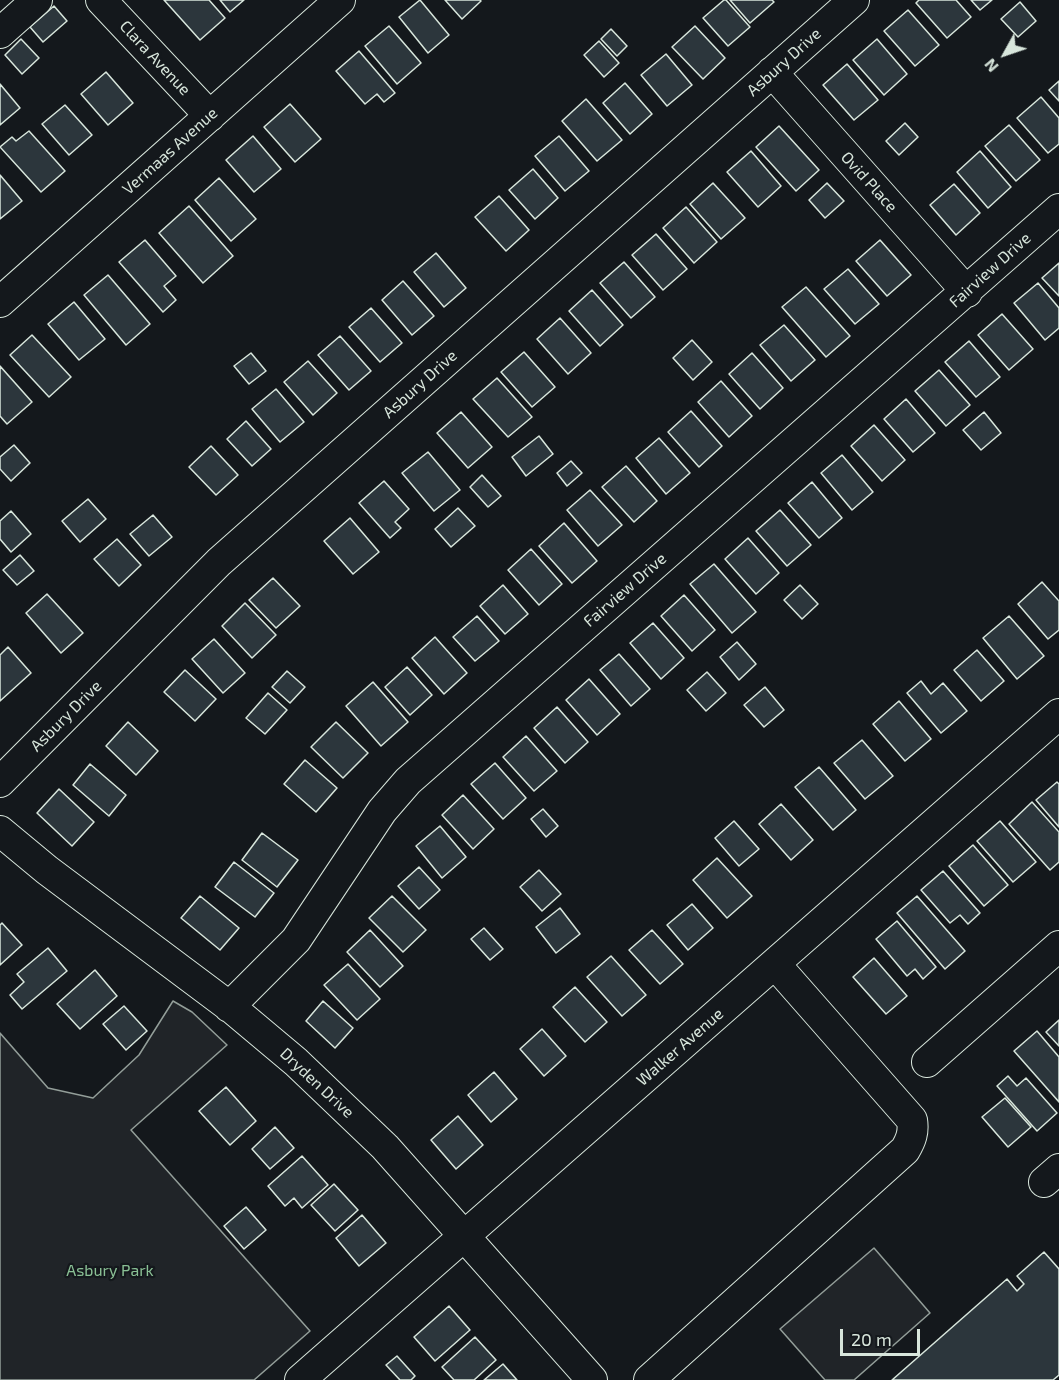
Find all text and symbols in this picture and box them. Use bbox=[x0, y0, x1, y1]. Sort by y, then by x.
street label: Clara Avenue bbox=[116, 17, 194, 99]
street label: Asbury Drive bbox=[743, 24, 825, 100]
north arrow bbox=[975, 24, 1035, 84]
text: N bbox=[980, 55, 1002, 76]
street label: Vermaas Avenue bbox=[119, 103, 221, 199]
street label: Ovid Place bbox=[837, 148, 901, 216]
street label: Fairview Drive bbox=[945, 228, 1035, 312]
street label: Asbury Drive bbox=[379, 346, 461, 422]
street label: Fairview Drive bbox=[580, 549, 670, 631]
street label: Asbury Drive bbox=[26, 676, 106, 756]
street label: Walker Avenue bbox=[633, 1004, 727, 1090]
street label: Dryden Drive bbox=[276, 1044, 358, 1122]
park label: Asbury Park bbox=[66, 1261, 154, 1281]
scale bar bbox=[843, 1317, 922, 1355]
text: 20 m bbox=[851, 1328, 892, 1350]

